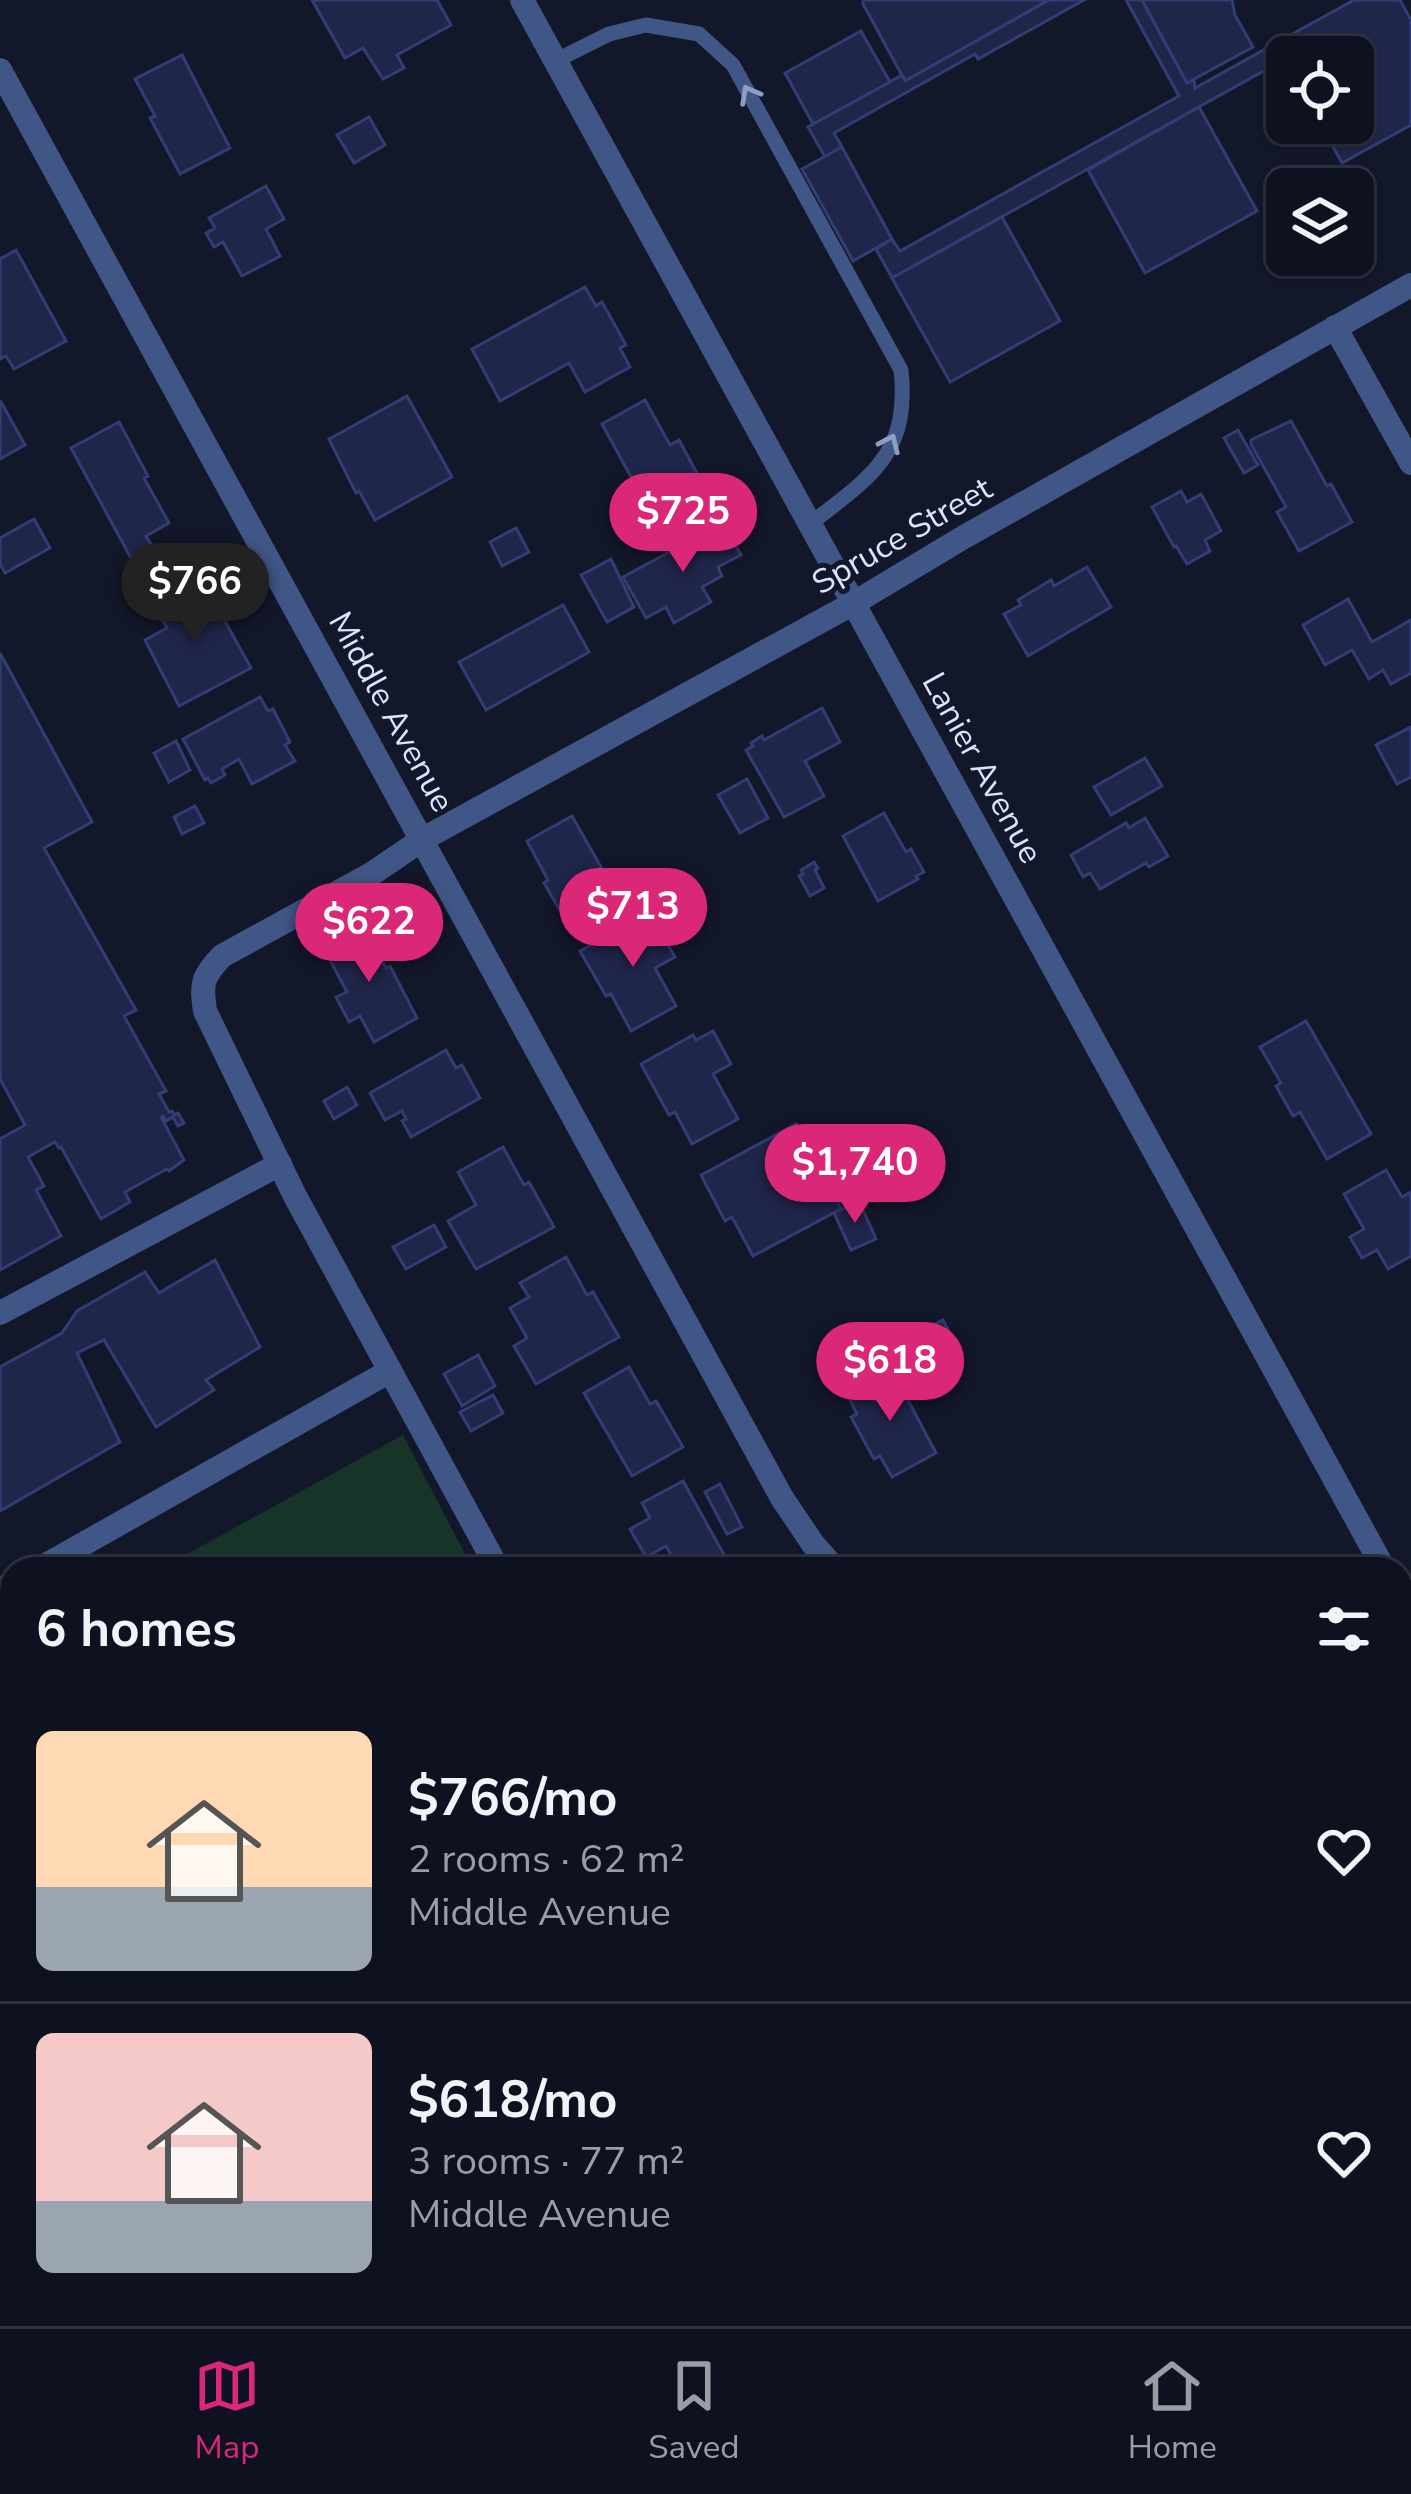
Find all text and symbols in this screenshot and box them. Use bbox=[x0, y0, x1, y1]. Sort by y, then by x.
map controls bbox=[1266, 36, 1374, 276]
button: locate bbox=[1266, 36, 1374, 144]
one-way arrow bbox=[741, 86, 764, 107]
button: layers bbox=[1266, 168, 1374, 276]
one-way arrow bbox=[876, 434, 900, 455]
street label: Spruce Street bbox=[804, 466, 1001, 606]
pin: $725 bbox=[612, 473, 754, 575]
text: $725 bbox=[636, 485, 730, 538]
pin: $766 bbox=[124, 543, 266, 645]
text: $766 bbox=[148, 555, 242, 608]
street label: Middle Avenue bbox=[317, 604, 465, 820]
street label: Lanier Avenue bbox=[911, 664, 1053, 872]
pin: $713 bbox=[562, 868, 704, 970]
text: $713 bbox=[586, 880, 680, 933]
pin: $622 bbox=[298, 883, 440, 985]
text: $622 bbox=[322, 895, 416, 948]
pin: $1,740 bbox=[757, 1124, 953, 1226]
text: $1,740 bbox=[792, 1136, 918, 1189]
pin: $618 bbox=[819, 1322, 961, 1424]
text: $618 bbox=[843, 1334, 937, 1387]
text: 6 homes bbox=[36, 1594, 237, 1664]
icon: filters bbox=[1311, 1596, 1377, 1662]
text: $766/mo bbox=[408, 1763, 617, 1833]
icon: home bbox=[132, 1779, 276, 1923]
icon: heart bbox=[1311, 1818, 1377, 1884]
text: 2 rooms · 62 m² bbox=[408, 1833, 685, 1886]
text: Middle Avenue bbox=[408, 1886, 671, 1939]
text: $618/mo bbox=[408, 2065, 617, 2135]
icon: home bbox=[132, 2081, 276, 2225]
icon: heart bbox=[1311, 2120, 1377, 2186]
text: 3 rooms · 77 m² bbox=[408, 2135, 685, 2188]
text: Middle Avenue bbox=[408, 2188, 671, 2241]
tab: Map bbox=[194, 2353, 260, 2470]
tab: Saved bbox=[648, 2353, 739, 2470]
tab: Home bbox=[1128, 2353, 1217, 2470]

